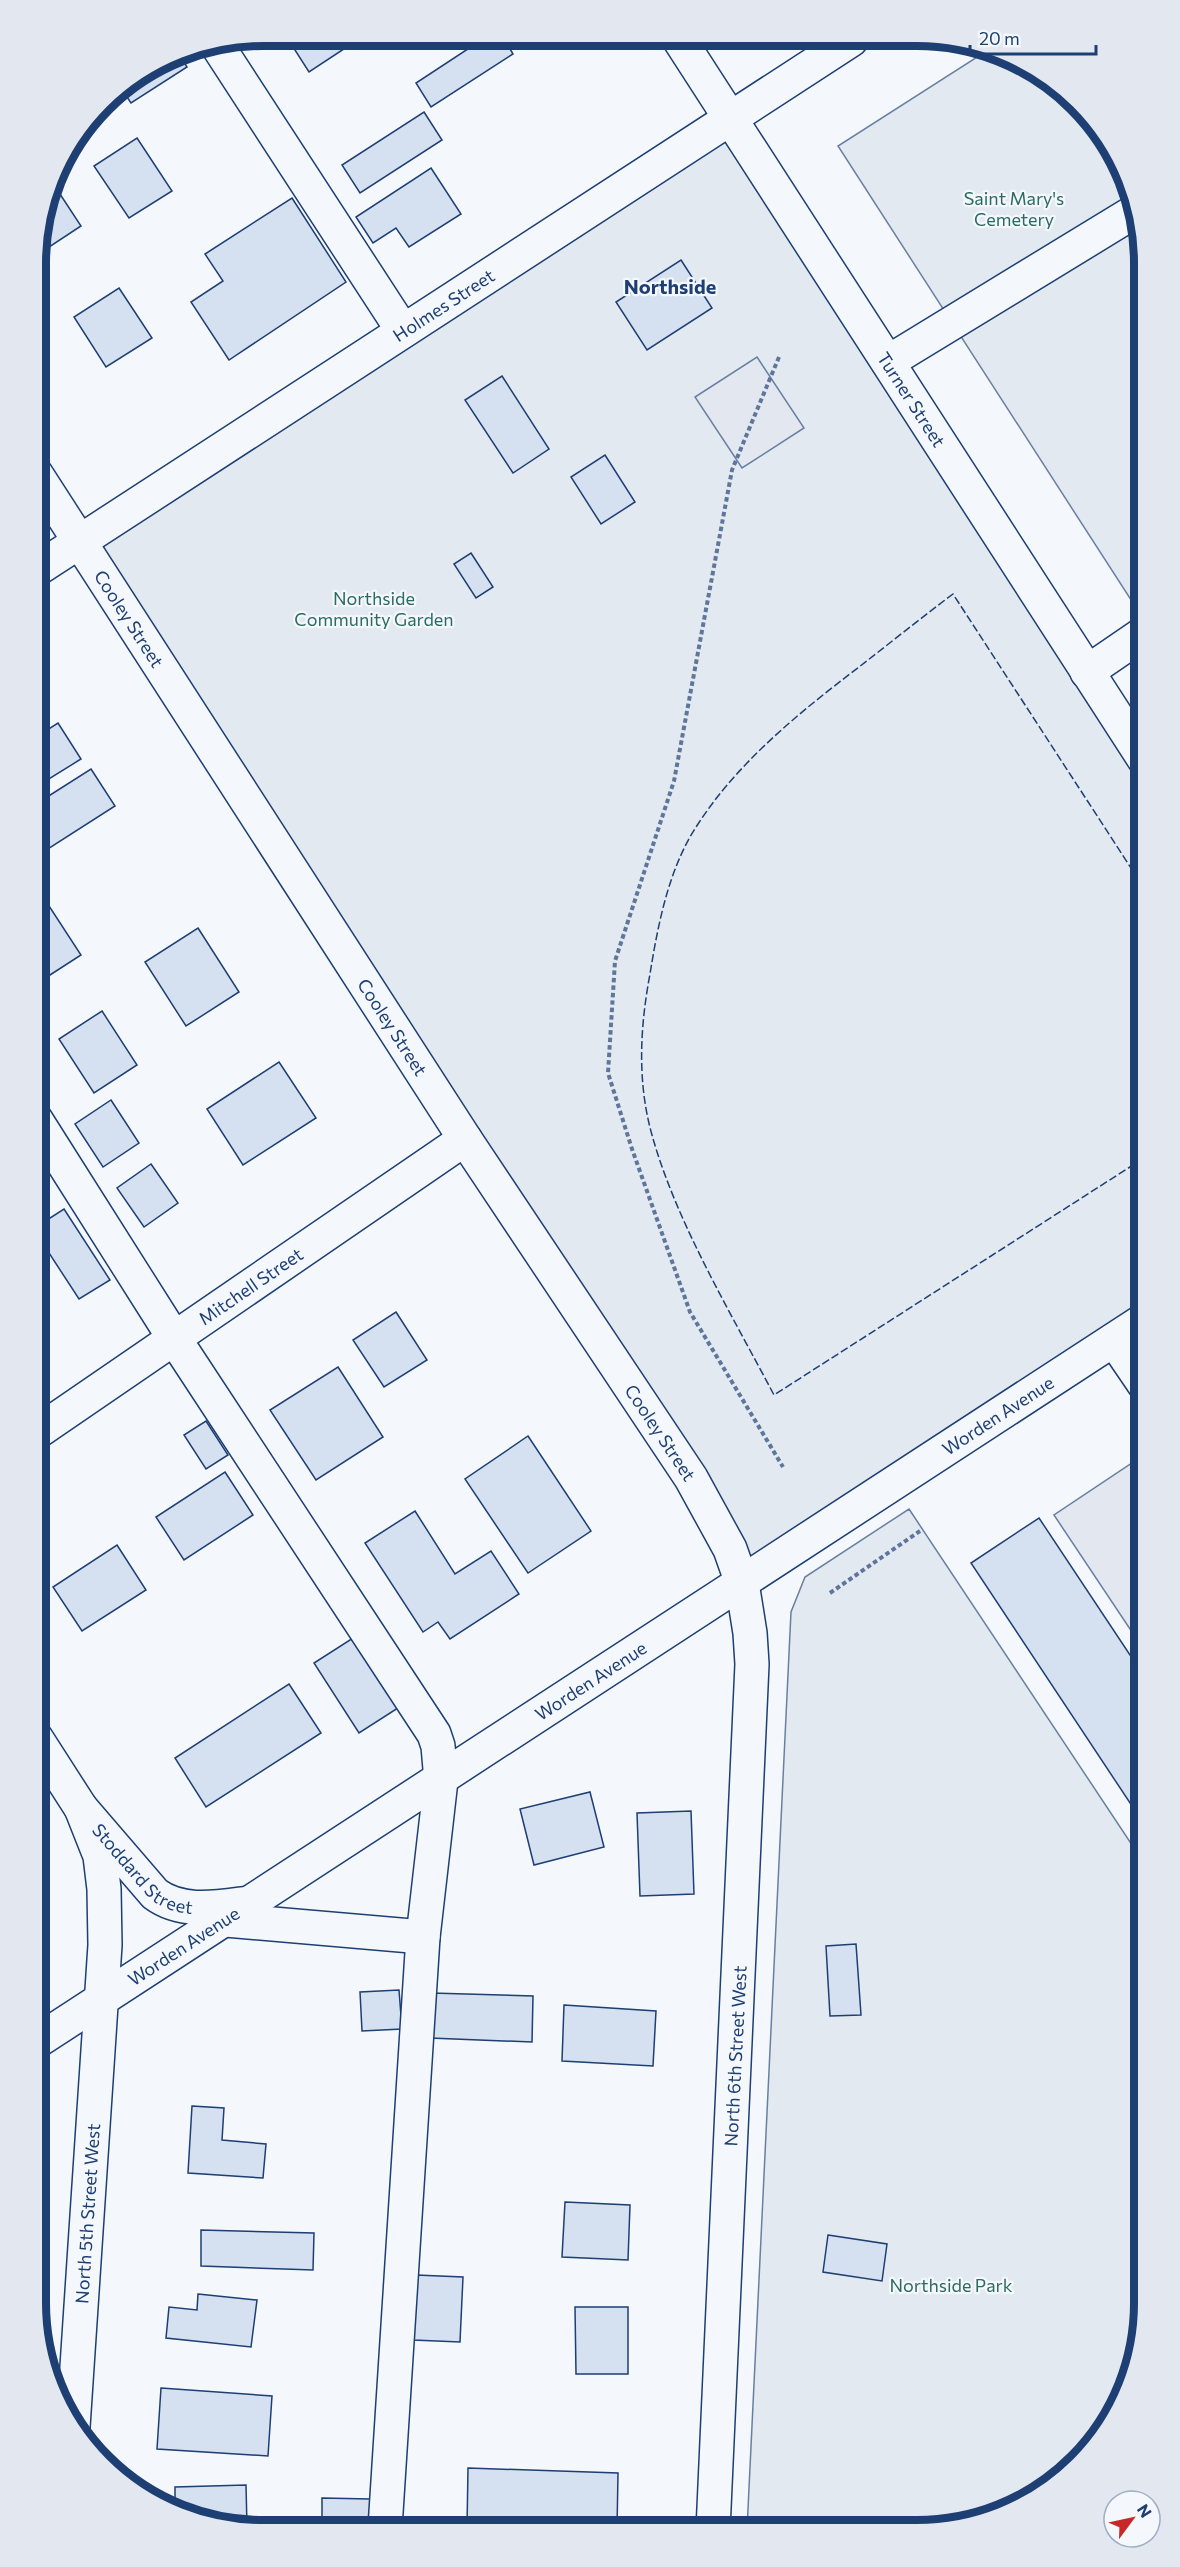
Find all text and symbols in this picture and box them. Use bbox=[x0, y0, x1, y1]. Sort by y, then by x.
scale bar bbox=[970, 18, 1096, 56]
text: 20 m bbox=[979, 27, 1020, 49]
park label: Saint Mary's Cemetery bbox=[964, 187, 1064, 230]
street label: Holmes Street bbox=[389, 264, 498, 346]
district label: Northside bbox=[624, 274, 716, 298]
street label: Turner Street bbox=[873, 348, 950, 451]
street label: Cooley Street bbox=[90, 566, 169, 671]
park label: Northside Community Garden bbox=[294, 587, 454, 630]
street label: Cooley Street bbox=[353, 974, 432, 1080]
street label: Mitchell Street bbox=[194, 1243, 307, 1329]
street label: Worden Avenue bbox=[938, 1371, 1058, 1460]
street label: Cooley Street bbox=[621, 1380, 701, 1485]
street label: Worden Avenue bbox=[531, 1636, 650, 1725]
street label: Stoddard Street bbox=[88, 1819, 194, 1918]
street label: Worden Avenue bbox=[124, 1902, 243, 1990]
street label: North 6th Street West bbox=[719, 1965, 751, 2147]
street label: North 5th Street West bbox=[70, 2123, 104, 2304]
park label: Northside Park bbox=[889, 2274, 1013, 2296]
north arrow bbox=[1102, 2489, 1162, 2549]
text: N bbox=[1134, 2500, 1156, 2521]

